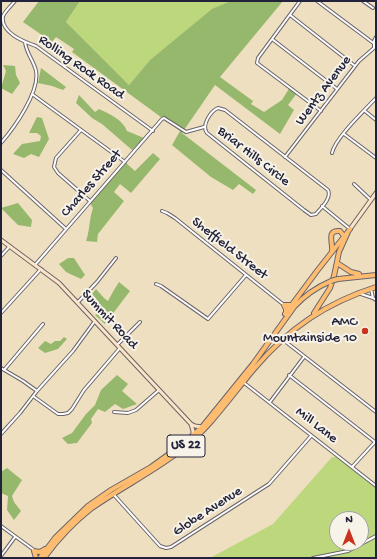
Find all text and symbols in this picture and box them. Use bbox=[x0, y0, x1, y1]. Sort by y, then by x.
street label: Rolling Rock Road bbox=[35, 32, 127, 104]
street label: Wentz Avenue bbox=[292, 53, 356, 129]
street label: Briar Hills Circle bbox=[213, 123, 293, 191]
street label: Charles Street bbox=[58, 147, 126, 221]
street label: Sheffield Street bbox=[188, 214, 270, 284]
street label: Summit Road bbox=[77, 287, 141, 353]
place label: AMC Mountainside 10 bbox=[263, 315, 357, 348]
marker: AMC Mountainside 10 bbox=[360, 326, 370, 336]
street label: Mill Lane bbox=[292, 404, 340, 448]
road number: US 22 bbox=[167, 435, 205, 457]
street label: Globe Avenue bbox=[170, 483, 246, 541]
north arrow bbox=[329, 511, 369, 551]
text: N bbox=[345, 514, 353, 526]

